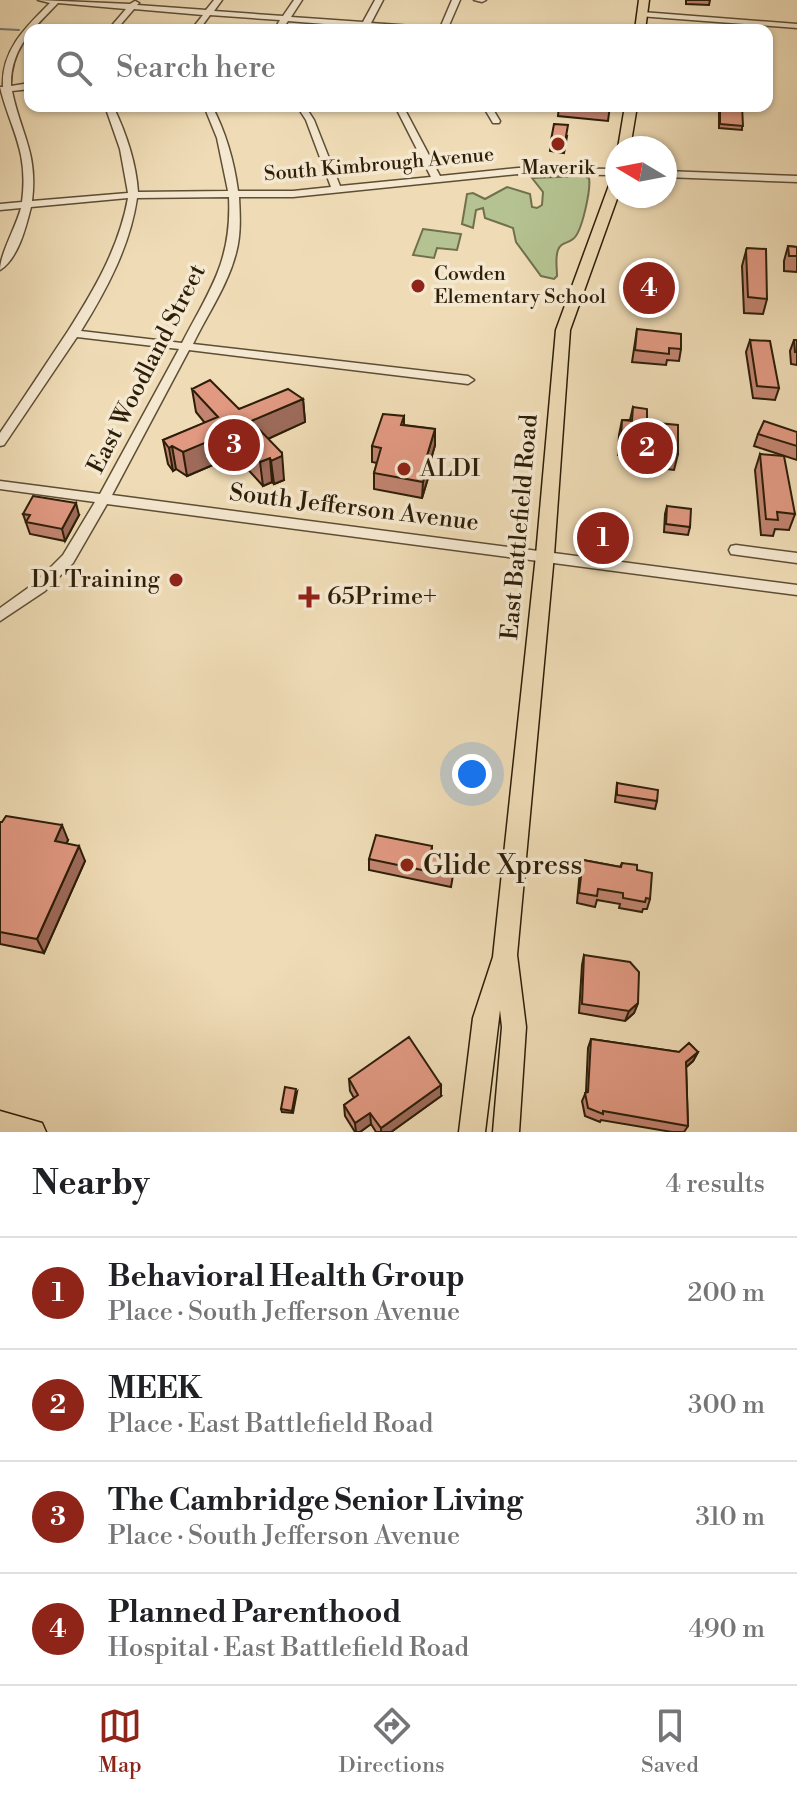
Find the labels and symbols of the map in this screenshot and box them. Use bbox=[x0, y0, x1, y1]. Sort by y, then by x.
marker: Maverik bbox=[549, 135, 567, 153]
north arrow bbox=[605, 136, 677, 208]
street label: South Kimbrough Avenue bbox=[263, 142, 495, 188]
place label: Maverik bbox=[521, 156, 596, 181]
pin: 4 bbox=[623, 258, 675, 318]
street label: East Woodland Street bbox=[81, 259, 213, 479]
place label: Cowden Elementary School bbox=[434, 262, 606, 310]
marker: Cowden Elementary School bbox=[409, 277, 427, 295]
street label: East Battlefield Road bbox=[495, 412, 545, 641]
pin: 3 bbox=[208, 415, 260, 475]
pin: 2 bbox=[621, 418, 673, 478]
place label: ALDI bbox=[419, 454, 480, 484]
marker: ALDI bbox=[395, 460, 413, 478]
street label: South Jefferson Avenue bbox=[227, 478, 481, 538]
pin: 1 bbox=[577, 508, 629, 568]
place label: D1 Training bbox=[31, 565, 161, 595]
marker: D1 Training bbox=[167, 571, 185, 589]
place label: 65Prime+ bbox=[327, 582, 437, 612]
marker: 65Prime+ bbox=[298, 586, 320, 608]
your location bbox=[452, 754, 492, 794]
place label: Glide Xpress bbox=[423, 848, 583, 883]
marker: Glide Xpress bbox=[398, 856, 416, 874]

